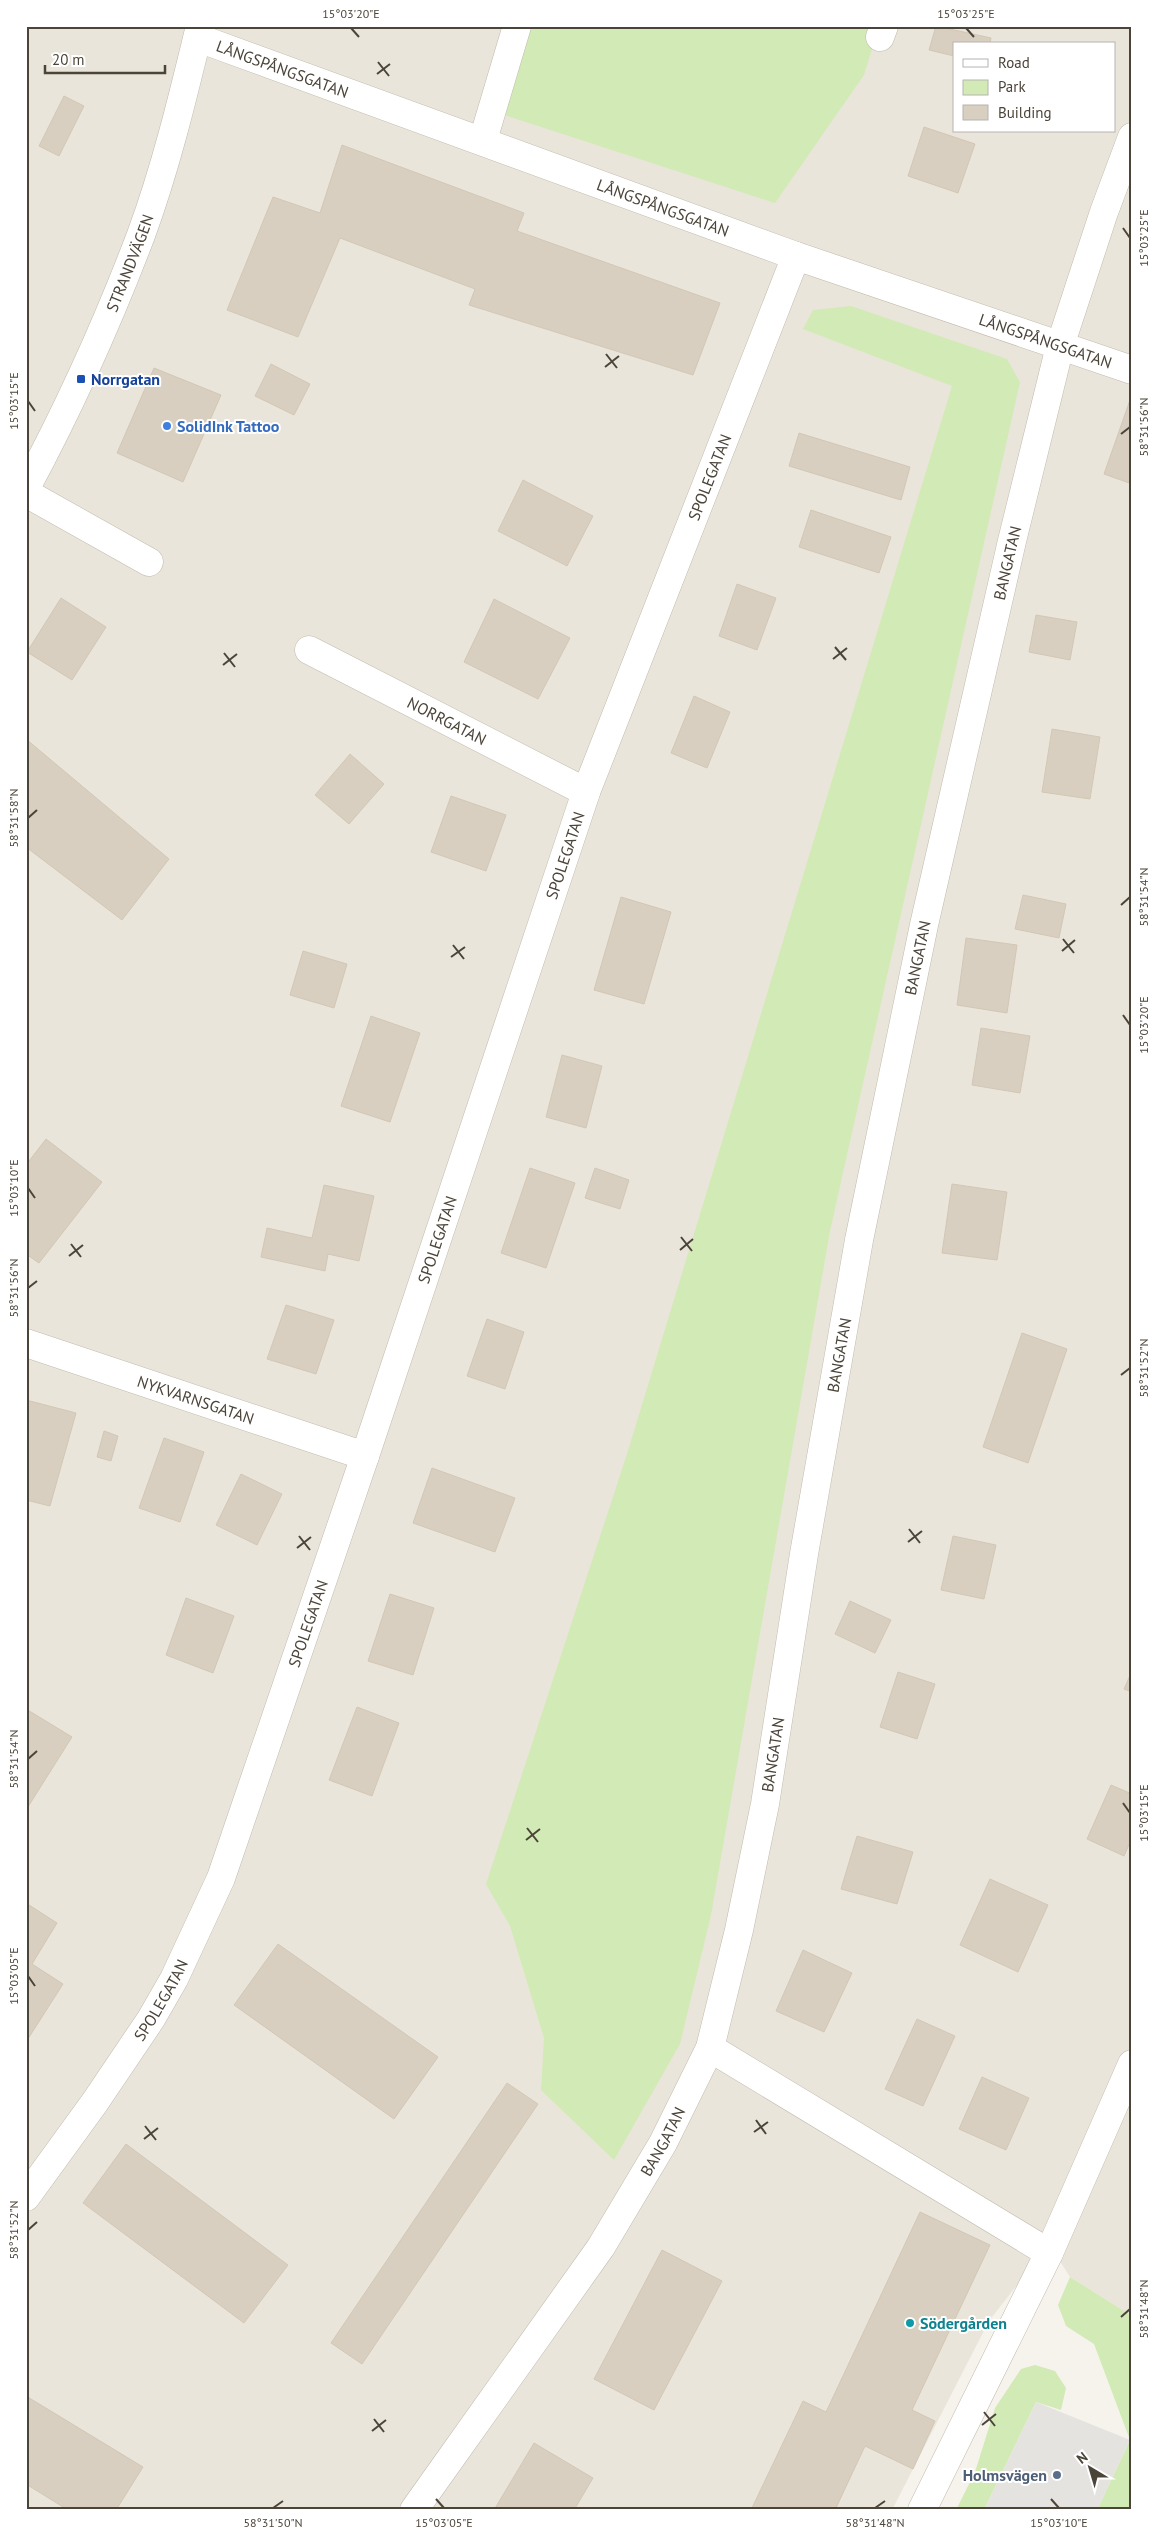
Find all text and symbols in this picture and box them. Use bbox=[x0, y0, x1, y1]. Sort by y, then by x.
text: 15°03'20"E bbox=[322, 6, 380, 21]
text: 15°03'25"E bbox=[937, 6, 995, 21]
street label: LÅNGSPÅNGSGATAN bbox=[214, 36, 351, 102]
scale bar bbox=[45, 42, 165, 74]
legend bbox=[953, 42, 1116, 132]
text: 20 m bbox=[52, 50, 85, 69]
text: Road bbox=[998, 53, 1030, 72]
text: Park bbox=[998, 77, 1026, 96]
text: Building bbox=[998, 103, 1052, 122]
street label: LÅNGSPÅNGSGATAN bbox=[594, 174, 732, 241]
text: 15°03'25"E bbox=[1136, 209, 1151, 267]
street label: STRANDVÄGEN bbox=[101, 211, 158, 315]
street label: LÅNGSPÅNGSGATAN bbox=[976, 309, 1115, 373]
place label: Norrgatan bbox=[91, 369, 160, 389]
text: 15°03'15"E bbox=[6, 372, 21, 430]
marker: Norrgatan bbox=[75, 373, 87, 385]
text: 58°31'56"N bbox=[1136, 397, 1151, 457]
place label: SolidInk Tattoo bbox=[177, 416, 280, 436]
marker: SolidInk Tattoo bbox=[161, 420, 173, 432]
street label: SPOLEGATAN bbox=[683, 431, 735, 523]
street label: BANGATAN bbox=[989, 524, 1025, 602]
street label: NORRGATAN bbox=[404, 692, 490, 749]
text: 58°31'58"N bbox=[6, 788, 21, 848]
street label: SPOLEGATAN bbox=[541, 809, 589, 902]
text: 58°31'54"N bbox=[1136, 867, 1151, 927]
street label: BANGATAN bbox=[900, 919, 935, 997]
text: 15°03'20"E bbox=[1136, 996, 1151, 1054]
text: 15°03'10"E bbox=[6, 1159, 21, 1217]
street label: SPOLEGATAN bbox=[413, 1193, 461, 1286]
text: 58°31'56"N bbox=[6, 1258, 21, 1318]
street label: BANGATAN bbox=[822, 1316, 855, 1394]
text: 58°31'52"N bbox=[1136, 1338, 1151, 1398]
street label: NYKVARNSGATAN bbox=[135, 1371, 257, 1428]
street label: SPOLEGATAN bbox=[284, 1577, 332, 1670]
street label: BANGATAN bbox=[757, 1716, 788, 1793]
text: 58°31'54"N bbox=[6, 1729, 21, 1789]
text: 15°03'15"E bbox=[1136, 1784, 1151, 1842]
text: 15°03'05"E bbox=[6, 1947, 21, 2005]
street label: SPOLEGATAN bbox=[129, 1956, 192, 2045]
street label: BANGATAN bbox=[636, 2104, 689, 2180]
text: 58°31'52"N bbox=[6, 2200, 21, 2260]
text: 58°31'48"N bbox=[1136, 2279, 1151, 2339]
place label: Södergården bbox=[920, 2313, 1007, 2333]
marker: Södergården bbox=[904, 2317, 916, 2329]
north arrow bbox=[1066, 2444, 1116, 2494]
text: N bbox=[1073, 2448, 1091, 2468]
place label: Holmsvägen bbox=[963, 2465, 1047, 2485]
marker: Holmsvägen bbox=[1051, 2469, 1063, 2481]
text: 58°31'50"N bbox=[243, 2515, 303, 2530]
text: 15°03'05"E bbox=[415, 2515, 473, 2530]
text: 58°31'48"N bbox=[845, 2515, 905, 2530]
text: 15°03'10"E bbox=[1030, 2515, 1088, 2530]

